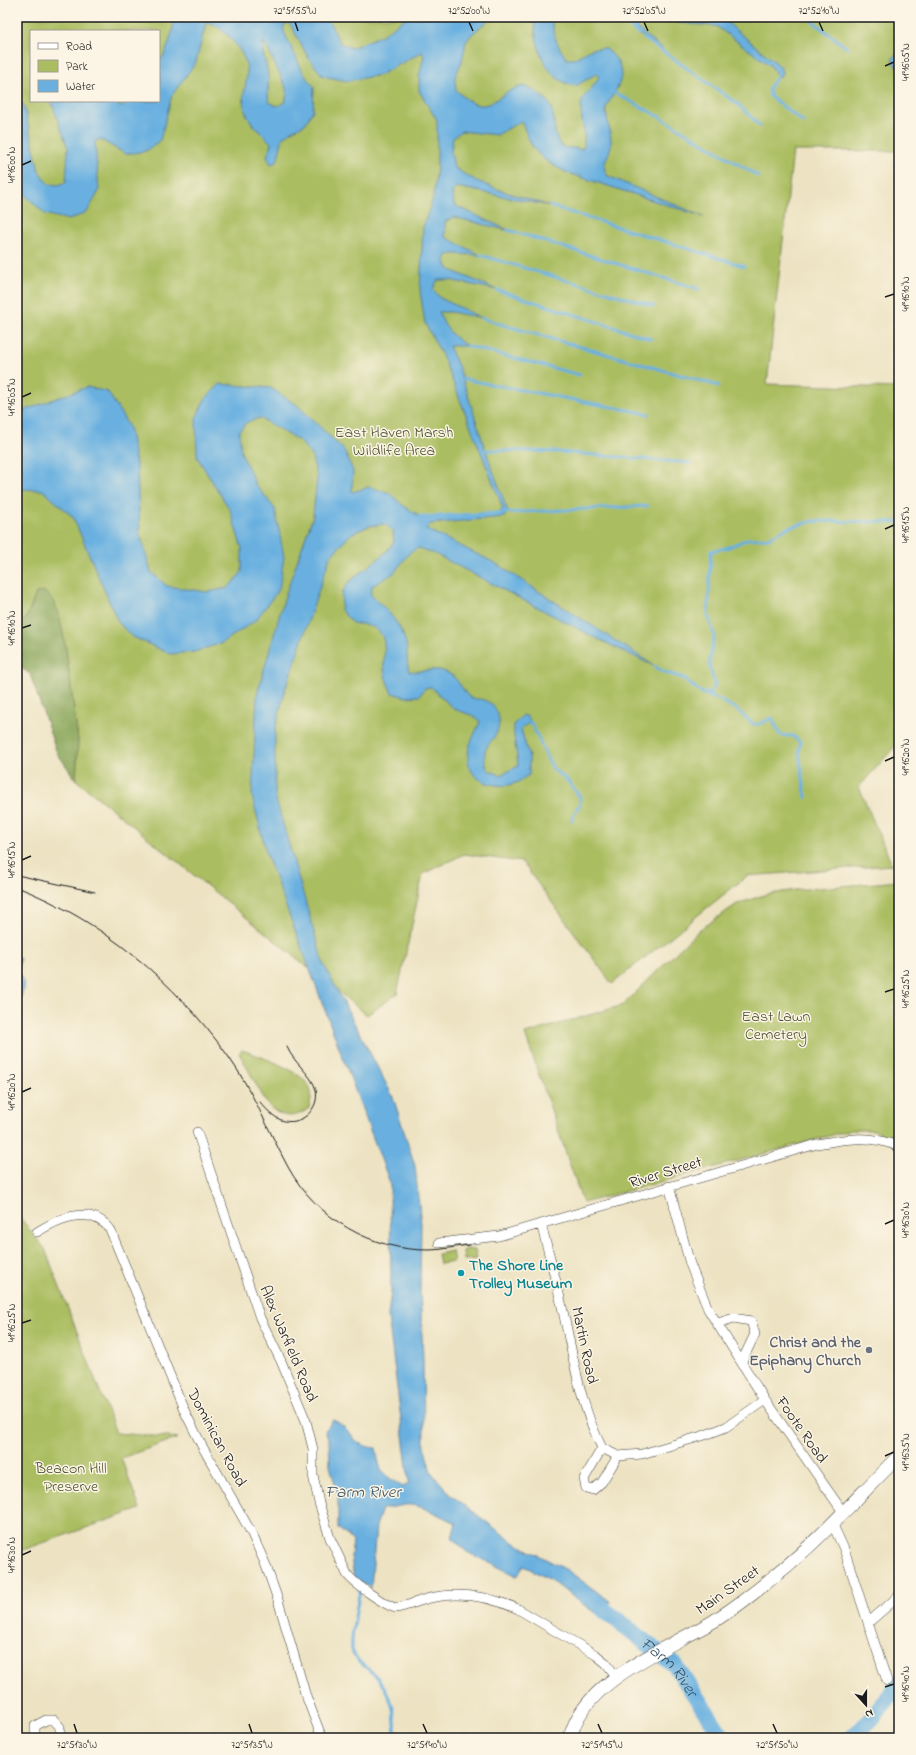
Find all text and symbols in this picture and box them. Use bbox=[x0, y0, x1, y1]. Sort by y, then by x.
text: 72°51'55"W bbox=[273, 4, 317, 19]
text: 72°52'00"W bbox=[448, 4, 490, 19]
text: 72°52'05"W bbox=[622, 4, 666, 19]
text: 72°52'10"W bbox=[798, 4, 840, 19]
legend bbox=[30, 30, 160, 102]
text: Road bbox=[66, 38, 92, 56]
text: 41°16'05"N bbox=[899, 43, 914, 81]
text: Park bbox=[66, 58, 88, 76]
text: Water bbox=[66, 78, 95, 96]
text: 41°16'00"N bbox=[5, 147, 20, 183]
text: 41°16'10"N bbox=[899, 276, 914, 312]
text: 41°16'05"N bbox=[5, 378, 20, 416]
park label: East Haven Marsh Wildlife Area bbox=[335, 421, 453, 463]
text: 41°16'15"N bbox=[899, 506, 914, 543]
text: 41°16'10"N bbox=[5, 610, 20, 646]
text: 41°16'20"N bbox=[899, 738, 914, 776]
text: 41°16'15"N bbox=[5, 841, 20, 878]
text: 41°16'25"N bbox=[899, 970, 914, 1008]
park label: East Lawn Cemetery bbox=[742, 1005, 811, 1047]
text: 41°16'20"N bbox=[5, 1073, 20, 1111]
street label: River Street bbox=[626, 1150, 705, 1195]
text: 41°16'30"N bbox=[899, 1202, 914, 1238]
place label: The Shore Line Trolley Museum bbox=[469, 1254, 573, 1297]
marker: The Shore Line Trolley Museum bbox=[456, 1268, 466, 1278]
street label: Alex Warfield Road bbox=[253, 1282, 324, 1406]
text: 41°16'25"N bbox=[5, 1304, 20, 1342]
street label: Martin Road bbox=[564, 1305, 604, 1386]
place label: Christ and the Epiphany Church bbox=[749, 1331, 862, 1374]
marker: Christ and the Epiphany Church bbox=[864, 1345, 874, 1355]
street label: Dominican Road bbox=[180, 1383, 252, 1492]
street label: Foote Road bbox=[769, 1391, 833, 1469]
text: 41°16'35"N bbox=[899, 1433, 914, 1471]
park label: Beacon Hill Preserve bbox=[34, 1457, 107, 1499]
water label: Farm River bbox=[325, 1480, 403, 1505]
text: 41°16'30"N bbox=[5, 1537, 20, 1573]
street label: Main Street bbox=[691, 1559, 766, 1622]
water label: Farm River bbox=[635, 1632, 705, 1705]
text: 41°16'40"N bbox=[899, 1666, 914, 1702]
north arrow bbox=[846, 1685, 886, 1725]
text: N bbox=[863, 1705, 876, 1722]
text: 72°51'30"W bbox=[57, 1738, 97, 1753]
text: 72°51'35"W bbox=[231, 1738, 273, 1753]
text: 72°51'40"W bbox=[407, 1738, 447, 1753]
text: 72°51'45"W bbox=[581, 1738, 623, 1753]
text: 72°51'50"W bbox=[756, 1738, 798, 1753]

